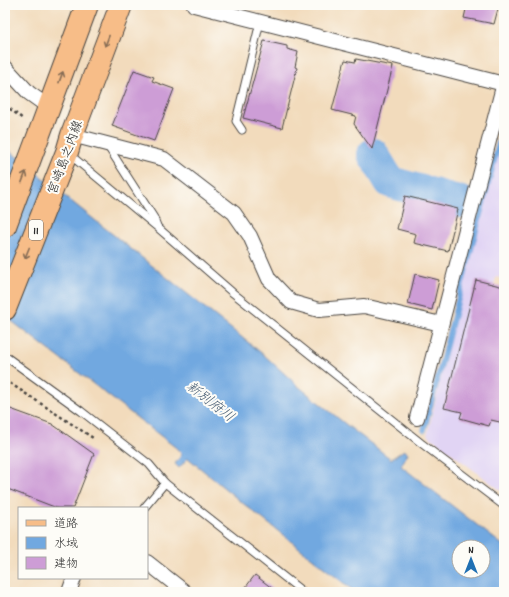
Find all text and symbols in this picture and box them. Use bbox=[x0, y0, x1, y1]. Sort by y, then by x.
one-way arrow bbox=[103, 35, 111, 47]
one-way arrow bbox=[58, 71, 66, 83]
street label: 宮崎島之内線 bbox=[44, 117, 89, 198]
one-way arrow bbox=[20, 171, 28, 183]
road number: 11 bbox=[29, 220, 43, 240]
one-way arrow bbox=[22, 247, 30, 259]
water label: 新別府川 bbox=[182, 377, 238, 428]
legend bbox=[18, 507, 148, 579]
text: 道路 bbox=[54, 516, 78, 533]
text: 水域 bbox=[54, 536, 78, 553]
north arrow bbox=[451, 539, 491, 579]
text: N bbox=[468, 543, 474, 559]
text: 建物 bbox=[54, 556, 78, 573]

